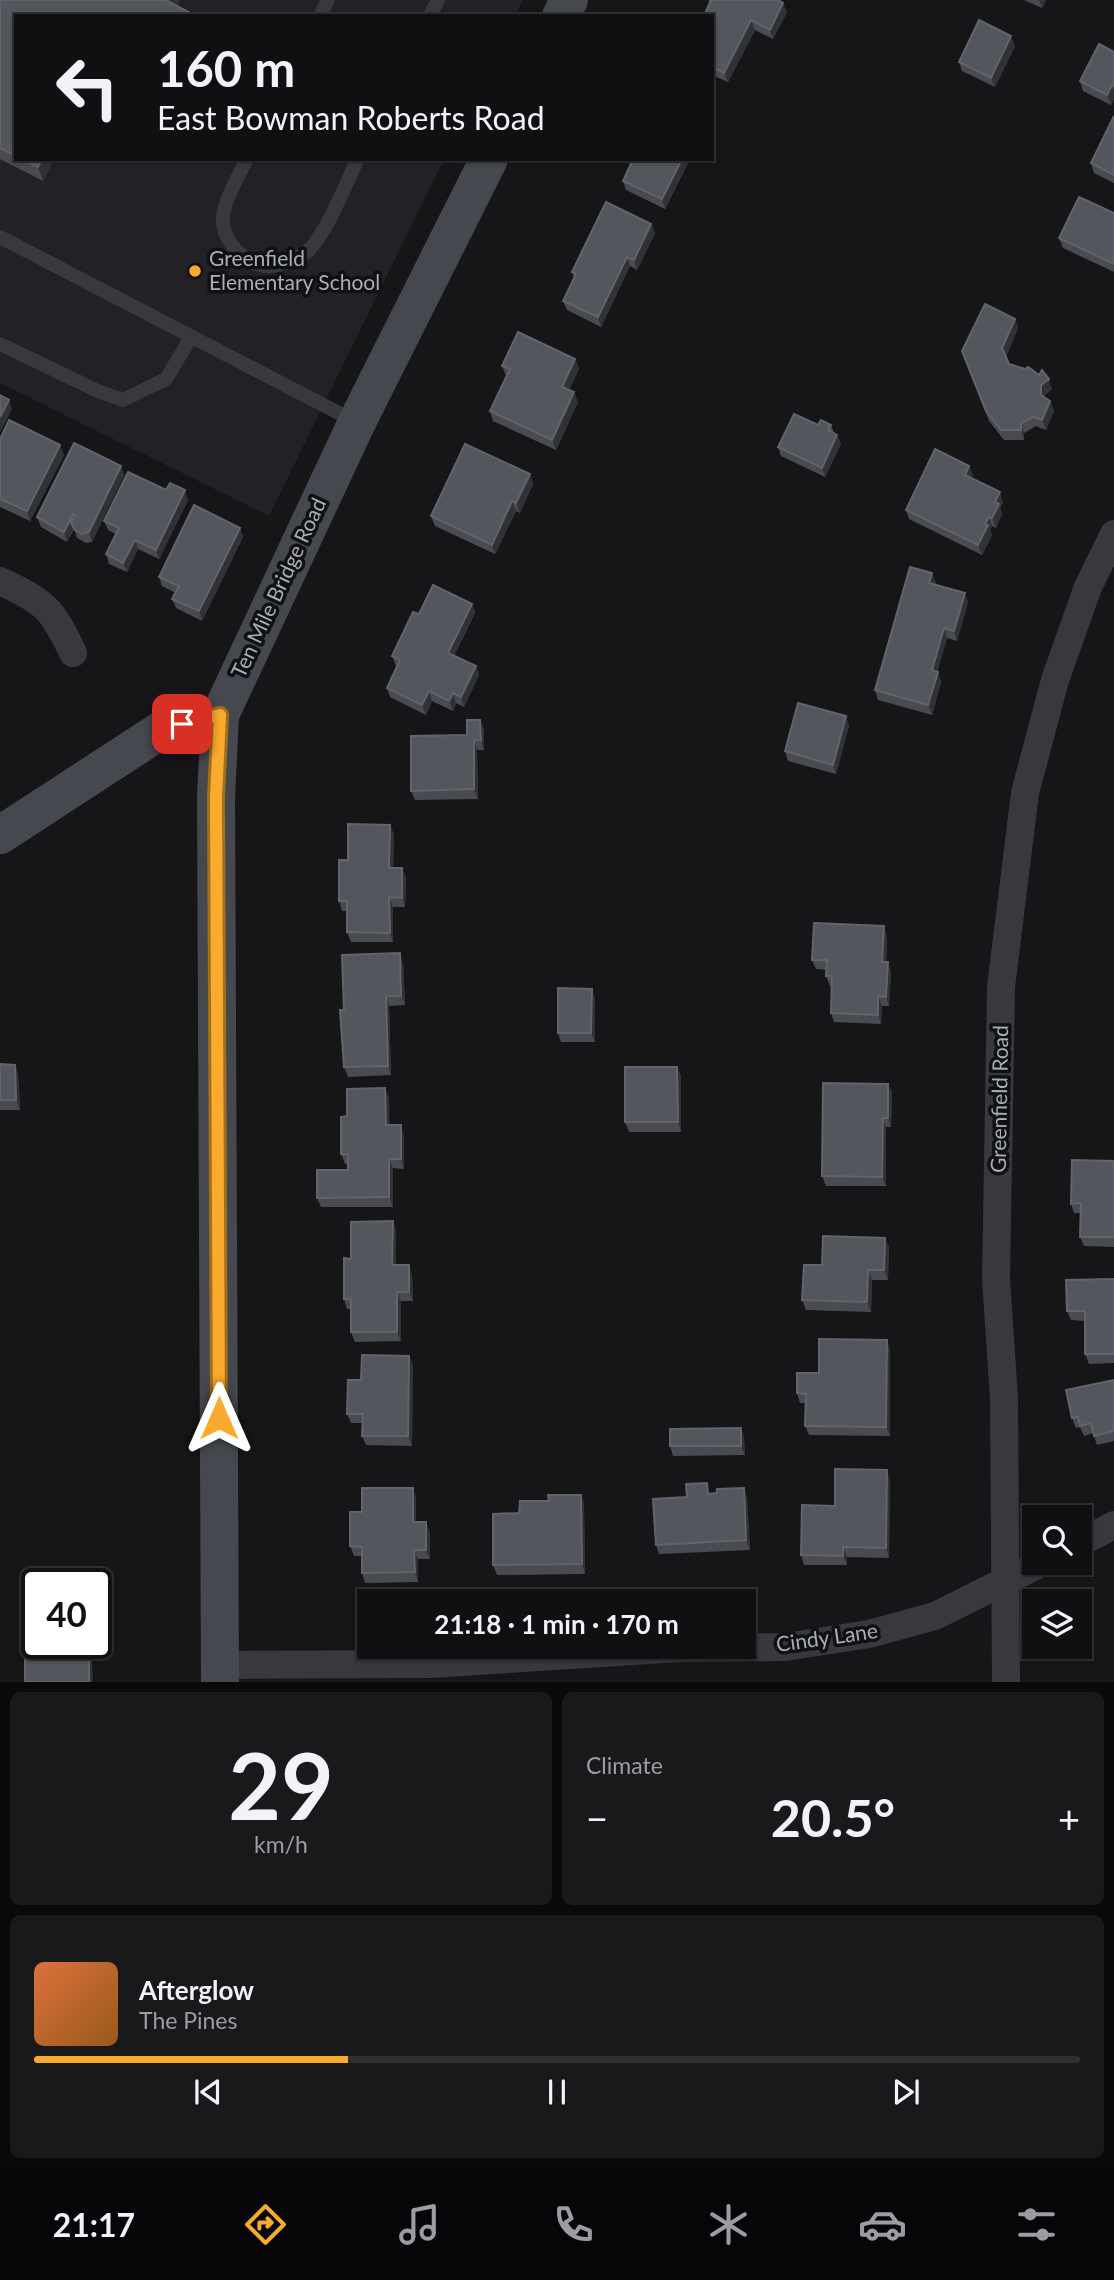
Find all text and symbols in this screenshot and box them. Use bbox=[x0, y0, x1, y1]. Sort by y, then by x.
text: 160 m bbox=[157, 39, 295, 97]
icon: left bbox=[42, 42, 133, 133]
text: East Bowman Roberts Road bbox=[157, 98, 545, 137]
place label: Greenfield Elementary School bbox=[209, 245, 380, 294]
marker: Greenfield Elementary School bbox=[187, 263, 203, 279]
street label: Ten Mile Bridge Road bbox=[225, 494, 330, 681]
pin bbox=[152, 694, 212, 754]
icon: arrive bbox=[163, 705, 201, 743]
street label: Greenfield Road bbox=[985, 1025, 1012, 1173]
position arrow bbox=[182, 1381, 256, 1455]
map controls bbox=[1022, 1505, 1092, 1659]
button: search bbox=[1022, 1505, 1092, 1575]
speed limit sign: 40 bbox=[21, 1568, 112, 1659]
button: layers bbox=[1022, 1589, 1092, 1659]
text: 21:18 · 1 min · 170 m bbox=[434, 1608, 679, 1640]
street label: Cindy Lane bbox=[774, 1617, 879, 1656]
text: 29 bbox=[228, 1730, 334, 1839]
text: Climate bbox=[586, 1751, 663, 1779]
text: 20.5° bbox=[771, 1786, 895, 1848]
text: − bbox=[586, 1795, 608, 1841]
text: + bbox=[1058, 1795, 1080, 1841]
text: km/h bbox=[254, 1830, 308, 1858]
text: Afterglow bbox=[139, 1974, 254, 2006]
text: The Pines bbox=[139, 2006, 237, 2034]
icon: previous bbox=[189, 2073, 227, 2111]
icon: pause bbox=[538, 2073, 576, 2111]
icon: next bbox=[887, 2073, 925, 2111]
icon: directions bbox=[241, 2200, 290, 2249]
icon: music bbox=[395, 2200, 444, 2249]
icon: phone bbox=[549, 2200, 598, 2249]
icon: climate bbox=[704, 2200, 753, 2249]
icon: car bbox=[858, 2200, 907, 2249]
icon: filters bbox=[1012, 2200, 1061, 2249]
text: 21:17 bbox=[53, 2205, 135, 2244]

